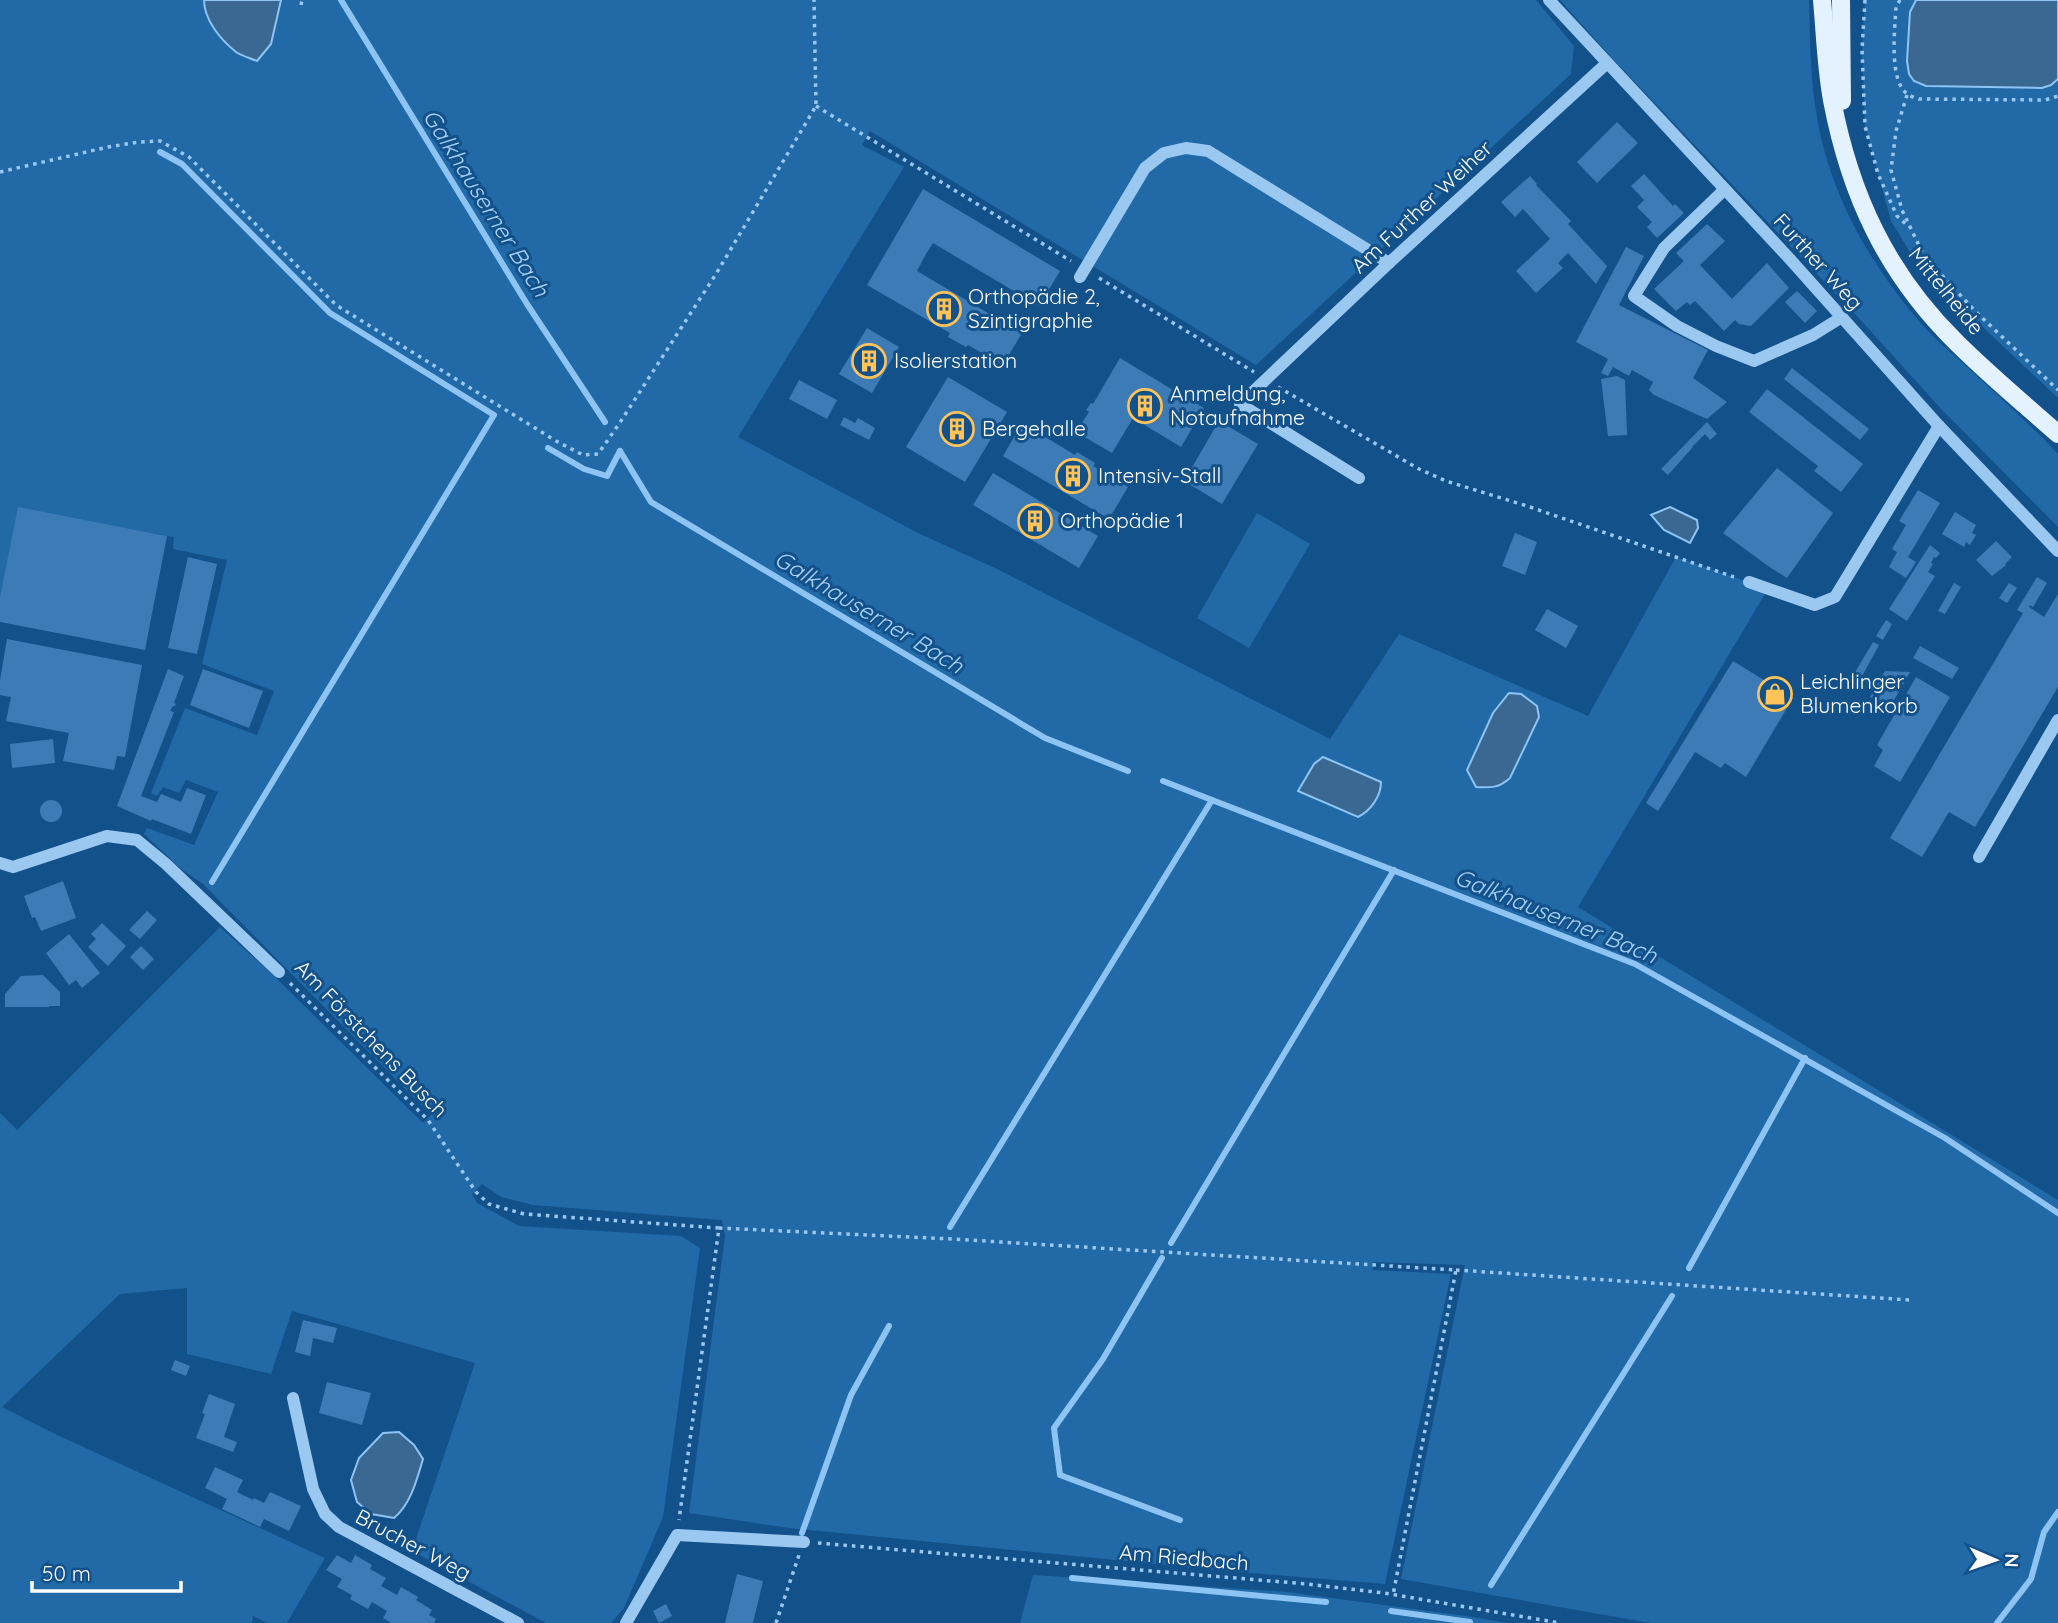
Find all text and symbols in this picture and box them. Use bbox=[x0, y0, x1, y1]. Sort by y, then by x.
water label: Galkhauserner Bach bbox=[417, 104, 556, 303]
street label: Am Further Weiher bbox=[1346, 134, 1497, 278]
street label: Further Weg bbox=[1769, 208, 1869, 315]
street label: Mittelheide bbox=[1903, 241, 1990, 340]
place label: Orthopädie 2, Szintigraphie bbox=[968, 283, 1100, 333]
building icon: Orthopädie 2, Szintigraphie bbox=[925, 290, 963, 328]
building icon: Isolierstation bbox=[850, 342, 888, 380]
place label: Isolierstation bbox=[894, 347, 1017, 373]
place label: Anmeldung, Notaufnahme bbox=[1170, 380, 1305, 430]
building icon: Anmeldung, Notaufnahme bbox=[1126, 387, 1164, 425]
building icon: Bergehalle bbox=[938, 410, 976, 448]
place label: Bergehalle bbox=[982, 415, 1086, 441]
building icon: Intensiv-Stall bbox=[1054, 457, 1092, 495]
place label: Intensiv-Stall bbox=[1098, 462, 1221, 488]
building icon: Orthopädie 1 bbox=[1016, 502, 1054, 540]
place label: Orthopädie 1 bbox=[1060, 507, 1184, 533]
water label: Galkhauserner Bach bbox=[769, 544, 970, 680]
place label: Leichlinger Blumenkorb bbox=[1800, 668, 1918, 718]
shop icon: Leichlinger Blumenkorb bbox=[1756, 675, 1794, 713]
water label: Galkhauserner Bach bbox=[1451, 862, 1662, 970]
street label: Am Förstchens Busch bbox=[290, 954, 454, 1122]
street label: Brucher Weg bbox=[351, 1503, 476, 1585]
north arrow bbox=[1960, 1525, 2030, 1595]
street label: Am Riedbach bbox=[1118, 1538, 1250, 1576]
scale bar bbox=[32, 1550, 180, 1594]
text: N bbox=[2000, 1553, 2024, 1568]
text: 50 m bbox=[42, 1560, 91, 1586]

